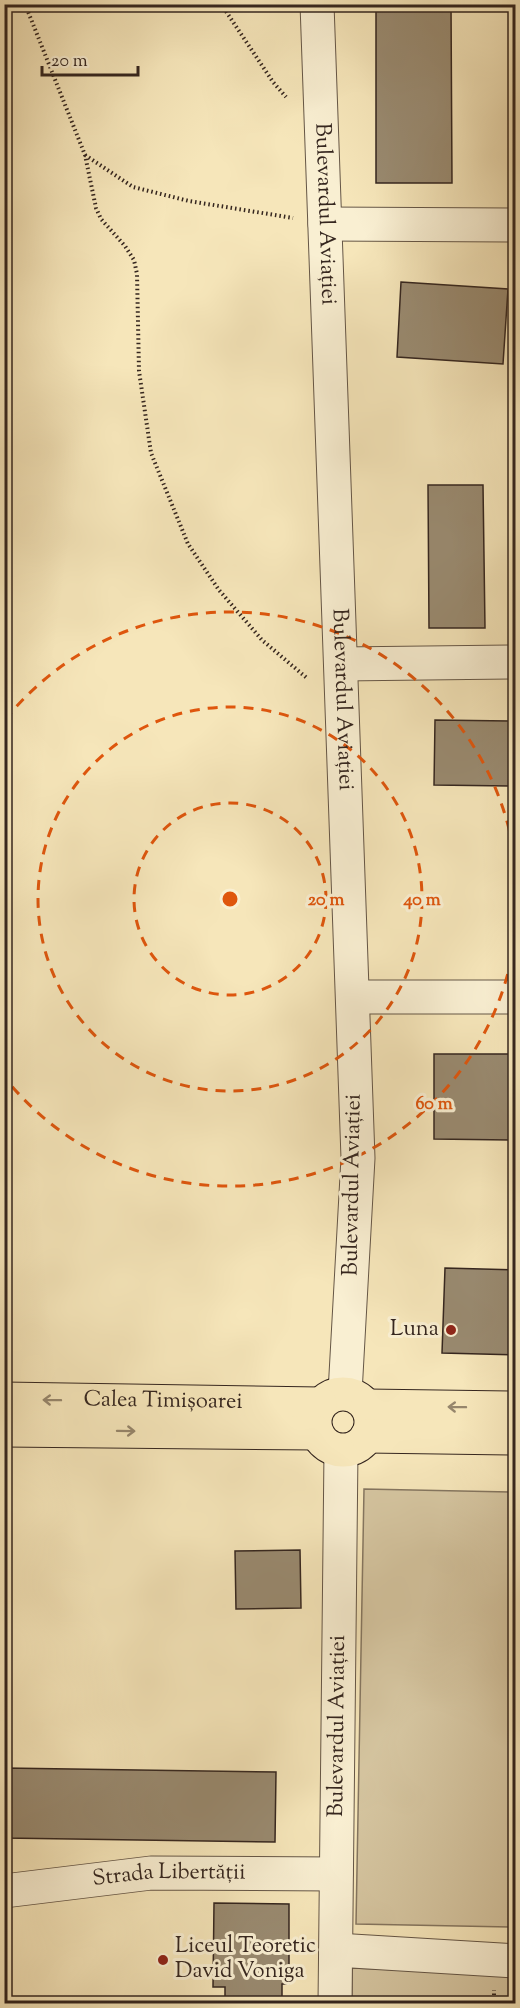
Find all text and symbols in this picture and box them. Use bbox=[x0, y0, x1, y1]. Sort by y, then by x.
scale bar bbox=[42, 39, 138, 77]
text: 20 m bbox=[51, 49, 88, 75]
street label: Bulevardul Aviației bbox=[305, 122, 344, 306]
street label: Bulevardul Aviației bbox=[322, 608, 361, 791]
text: 20 m bbox=[308, 888, 344, 914]
text: 40 m bbox=[402, 888, 441, 914]
centre of rings bbox=[220, 889, 240, 909]
text: 60 m bbox=[415, 1092, 453, 1118]
street label: Bulevardul Aviației bbox=[335, 1094, 371, 1276]
place label: Luna bbox=[390, 1314, 439, 1346]
marker: Luna bbox=[444, 1323, 458, 1337]
street label: Calea Timișoarei bbox=[83, 1384, 243, 1419]
one-way arrow bbox=[42, 1394, 62, 1406]
one-way arrow bbox=[448, 1401, 468, 1413]
one-way arrow bbox=[115, 1425, 135, 1437]
street label: Bulevardul Aviației bbox=[321, 1635, 355, 1817]
street label: Strada Libertății bbox=[91, 1857, 246, 1896]
place label: Liceul Teoretic David Voniga bbox=[175, 1931, 316, 1988]
marker: Liceul Teoretic David Voniga bbox=[156, 1953, 170, 1967]

